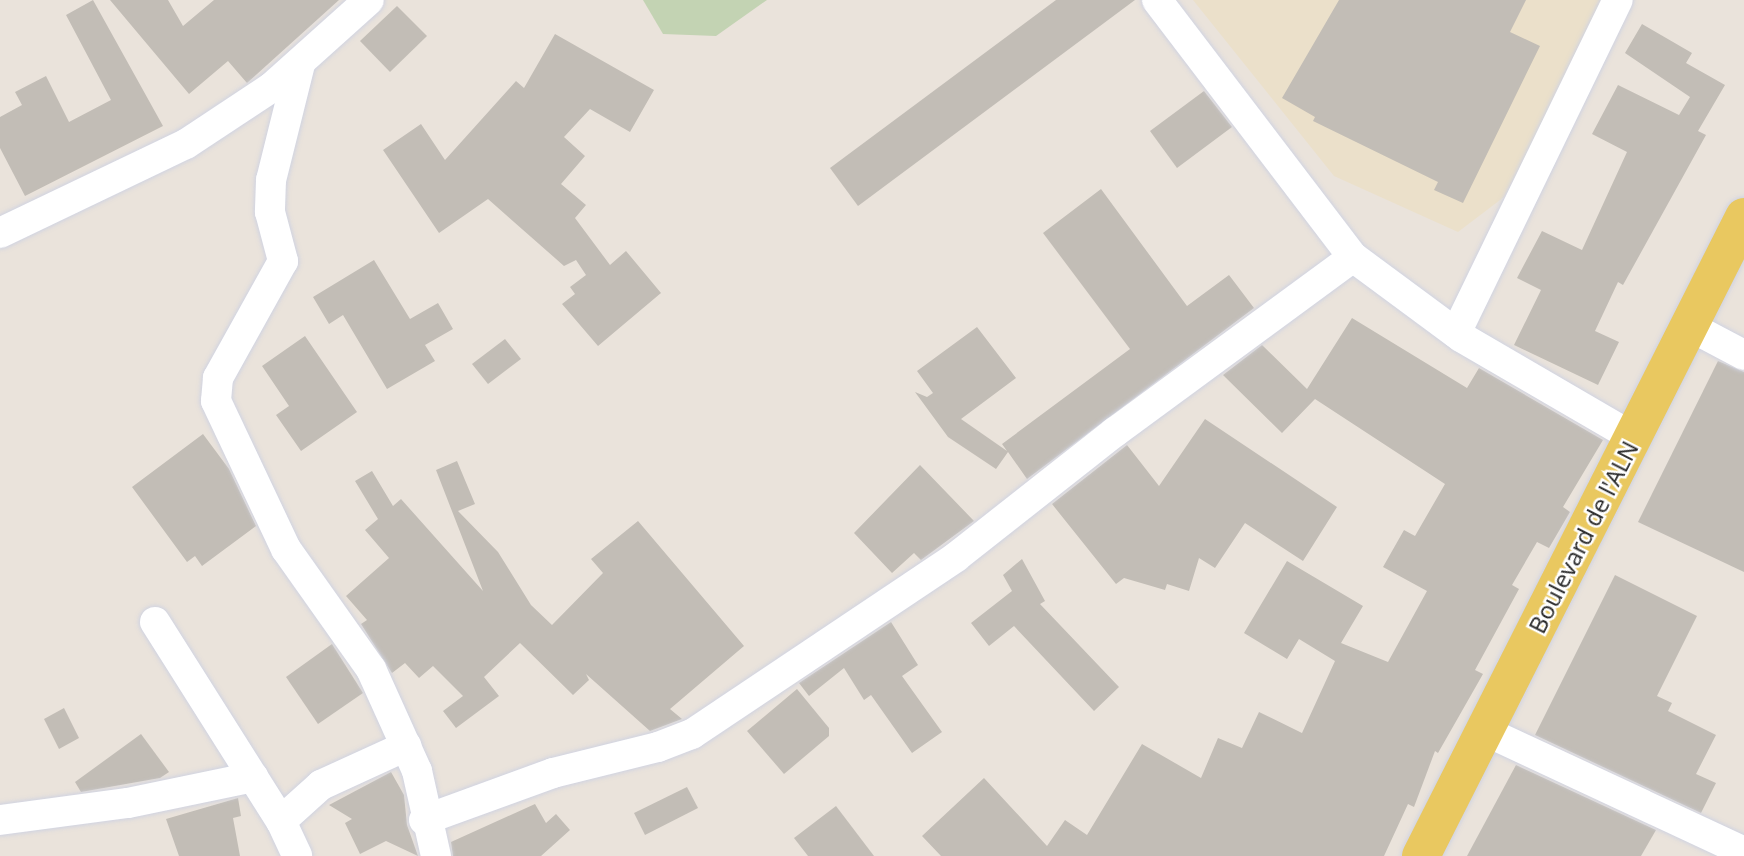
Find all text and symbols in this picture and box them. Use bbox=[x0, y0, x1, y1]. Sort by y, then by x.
street label: Boulevard de l'ALN bbox=[1522, 436, 1644, 638]

